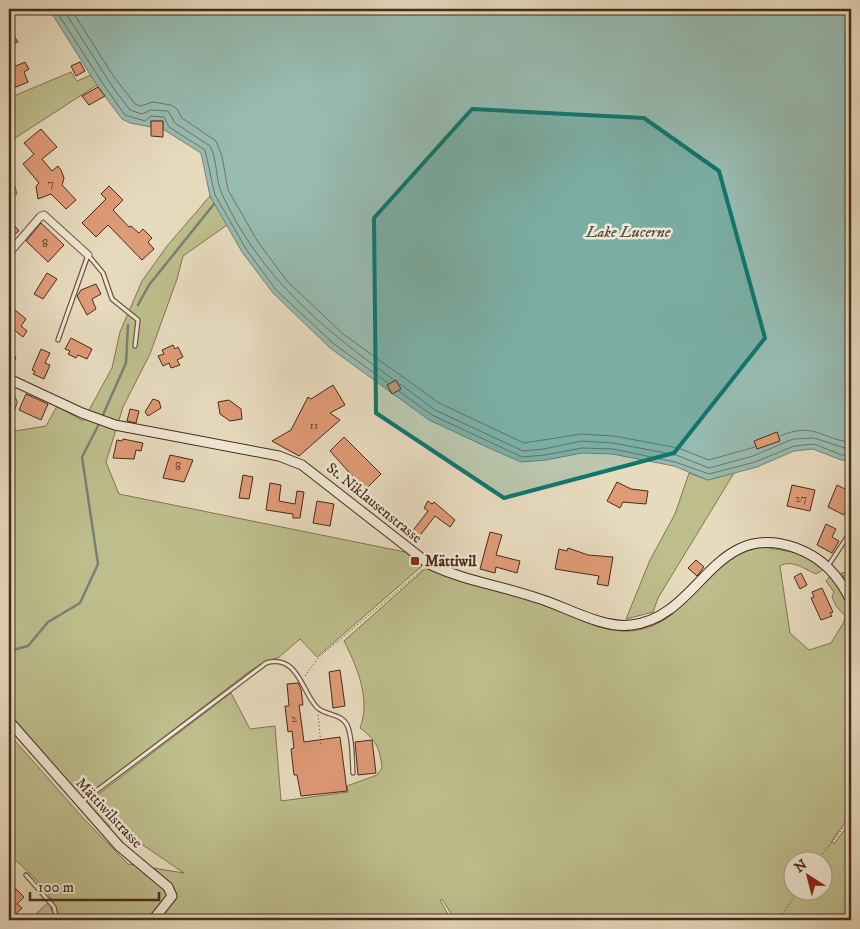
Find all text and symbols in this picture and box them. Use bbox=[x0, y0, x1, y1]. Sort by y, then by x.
house number: 7 bbox=[48, 176, 54, 191]
water label: Lake Lucerne bbox=[585, 222, 671, 242]
house number: 8 bbox=[42, 236, 48, 251]
house number: 11 bbox=[310, 418, 318, 433]
house number: 8 bbox=[175, 459, 181, 474]
street label: St. Niklausenstrasse bbox=[322, 459, 426, 547]
house number: 27 bbox=[795, 491, 807, 506]
place label: Mättiwil bbox=[425, 552, 477, 571]
marker: Mättiwil bbox=[409, 555, 421, 567]
house number: 2 bbox=[291, 711, 297, 726]
street label: Mättiwilstrasse bbox=[72, 774, 146, 852]
north arrow bbox=[782, 852, 832, 902]
text: N bbox=[791, 855, 811, 877]
scale bar bbox=[30, 869, 159, 901]
text: 100 m bbox=[38, 878, 74, 897]

